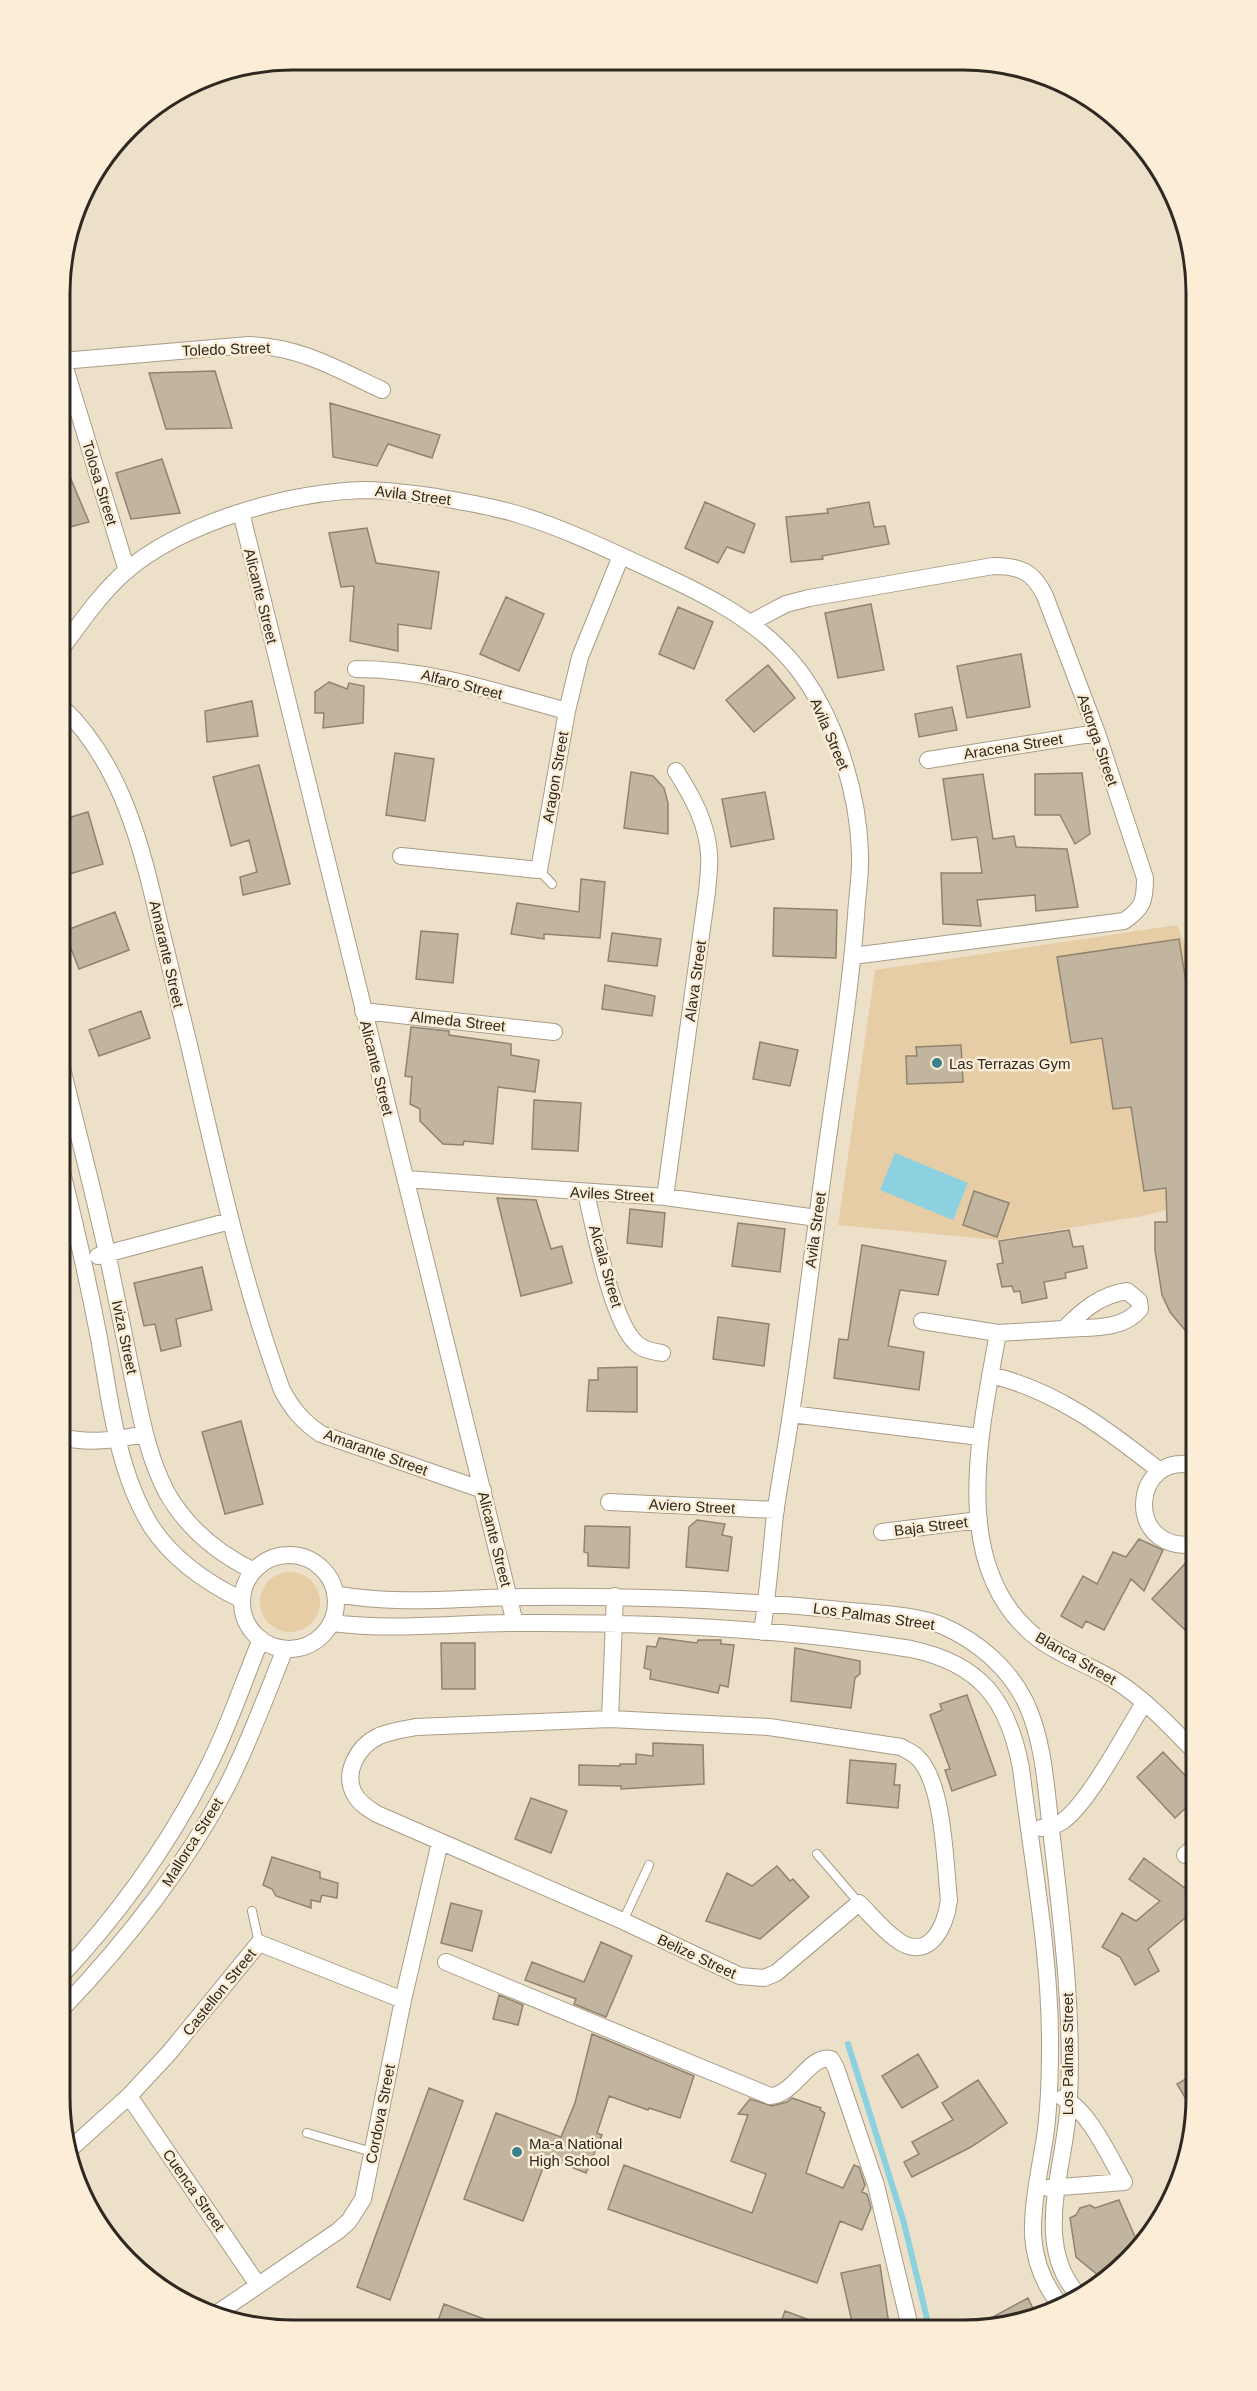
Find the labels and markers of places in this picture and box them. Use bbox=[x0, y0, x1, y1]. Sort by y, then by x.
place label: Las Terrazas Gym bbox=[949, 1055, 1070, 1072]
marker: Las Terrazas Gym bbox=[930, 1056, 944, 1070]
place label: Ma-a National High School bbox=[529, 2135, 622, 2169]
marker: Ma-a National High School bbox=[510, 2145, 524, 2159]

